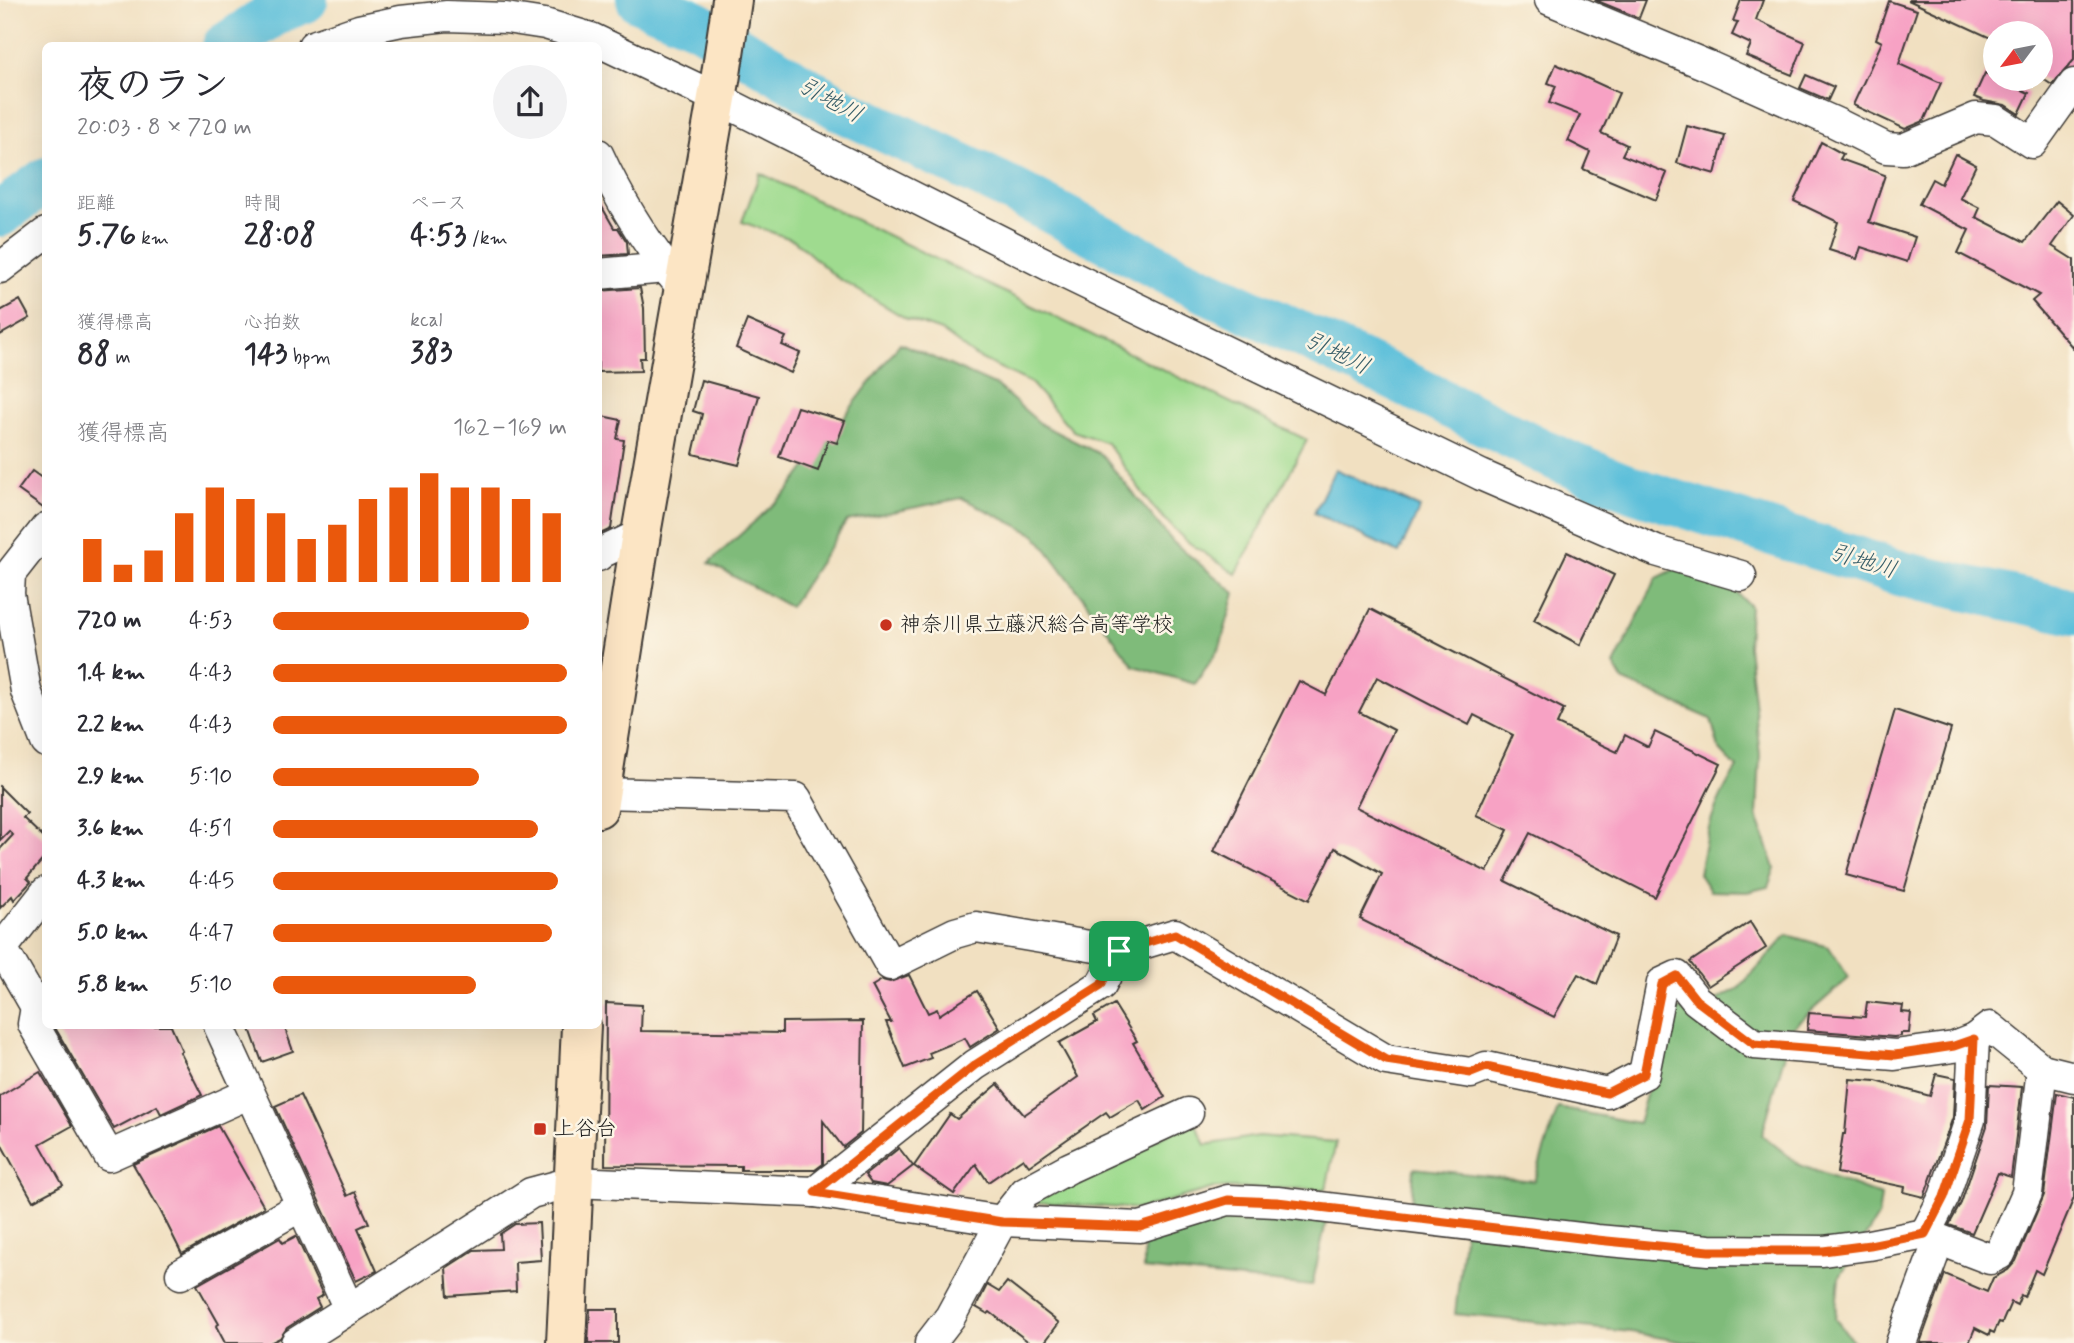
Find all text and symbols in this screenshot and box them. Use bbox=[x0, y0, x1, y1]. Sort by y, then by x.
north arrow bbox=[1983, 21, 2053, 91]
map controls bbox=[1983, 21, 2053, 91]
text: 夜のラン bbox=[77, 62, 229, 111]
button: share bbox=[493, 65, 567, 139]
water label: 引地川 bbox=[793, 71, 867, 131]
text: 20:03 · 8 × 720 m bbox=[77, 113, 252, 143]
text: 距離 bbox=[77, 191, 115, 216]
text: 時間 bbox=[244, 191, 282, 216]
text: ペース bbox=[410, 191, 466, 216]
text: 5.76 bbox=[77, 216, 136, 255]
text: 28:08 bbox=[244, 216, 316, 255]
text: 4:53 bbox=[410, 216, 467, 255]
text: km bbox=[136, 226, 169, 251]
text: /km bbox=[467, 226, 508, 251]
text: kcal bbox=[410, 308, 442, 333]
text: 獲得標高 bbox=[77, 310, 153, 335]
text: 心拍数 bbox=[244, 310, 301, 335]
water label: 引地川 bbox=[1299, 325, 1375, 383]
text: 383 bbox=[410, 333, 453, 372]
text: 88 bbox=[77, 335, 110, 374]
text: 143 bbox=[244, 335, 288, 374]
text: m bbox=[110, 345, 131, 370]
text: bpm bbox=[288, 345, 331, 370]
text: 162–169 m bbox=[453, 413, 567, 443]
text: 獲得標高 bbox=[77, 419, 169, 449]
water label: 引地川 bbox=[1826, 538, 1900, 586]
text: 720 m bbox=[77, 606, 141, 636]
text: 4:53 bbox=[189, 606, 232, 636]
place label: 神奈川県立藤沢総合高等学校 bbox=[900, 611, 1173, 639]
marker: 神奈川県立藤沢総合高等学校 bbox=[878, 617, 894, 633]
text: 1.4 km bbox=[77, 658, 145, 688]
text: 4:43 bbox=[189, 658, 232, 688]
text: 2.2 km bbox=[77, 710, 144, 740]
text: 4:43 bbox=[189, 710, 232, 740]
text: 2.9 km bbox=[77, 762, 144, 792]
text: 5:10 bbox=[189, 762, 232, 792]
text: 3.6 km bbox=[77, 814, 144, 844]
text: 4:51 bbox=[189, 814, 232, 844]
text: 4.3 km bbox=[77, 866, 145, 896]
text: 4:45 bbox=[189, 866, 234, 896]
text: 5.0 km bbox=[77, 918, 148, 948]
text: 4:47 bbox=[189, 918, 233, 948]
pin bbox=[1089, 921, 1149, 981]
icon: arrive bbox=[1100, 932, 1138, 970]
text: 5.8 km bbox=[77, 970, 148, 1000]
text: 5:10 bbox=[189, 970, 232, 1000]
place label: 上谷台 bbox=[554, 1115, 617, 1143]
marker: 上谷台 bbox=[532, 1121, 548, 1137]

